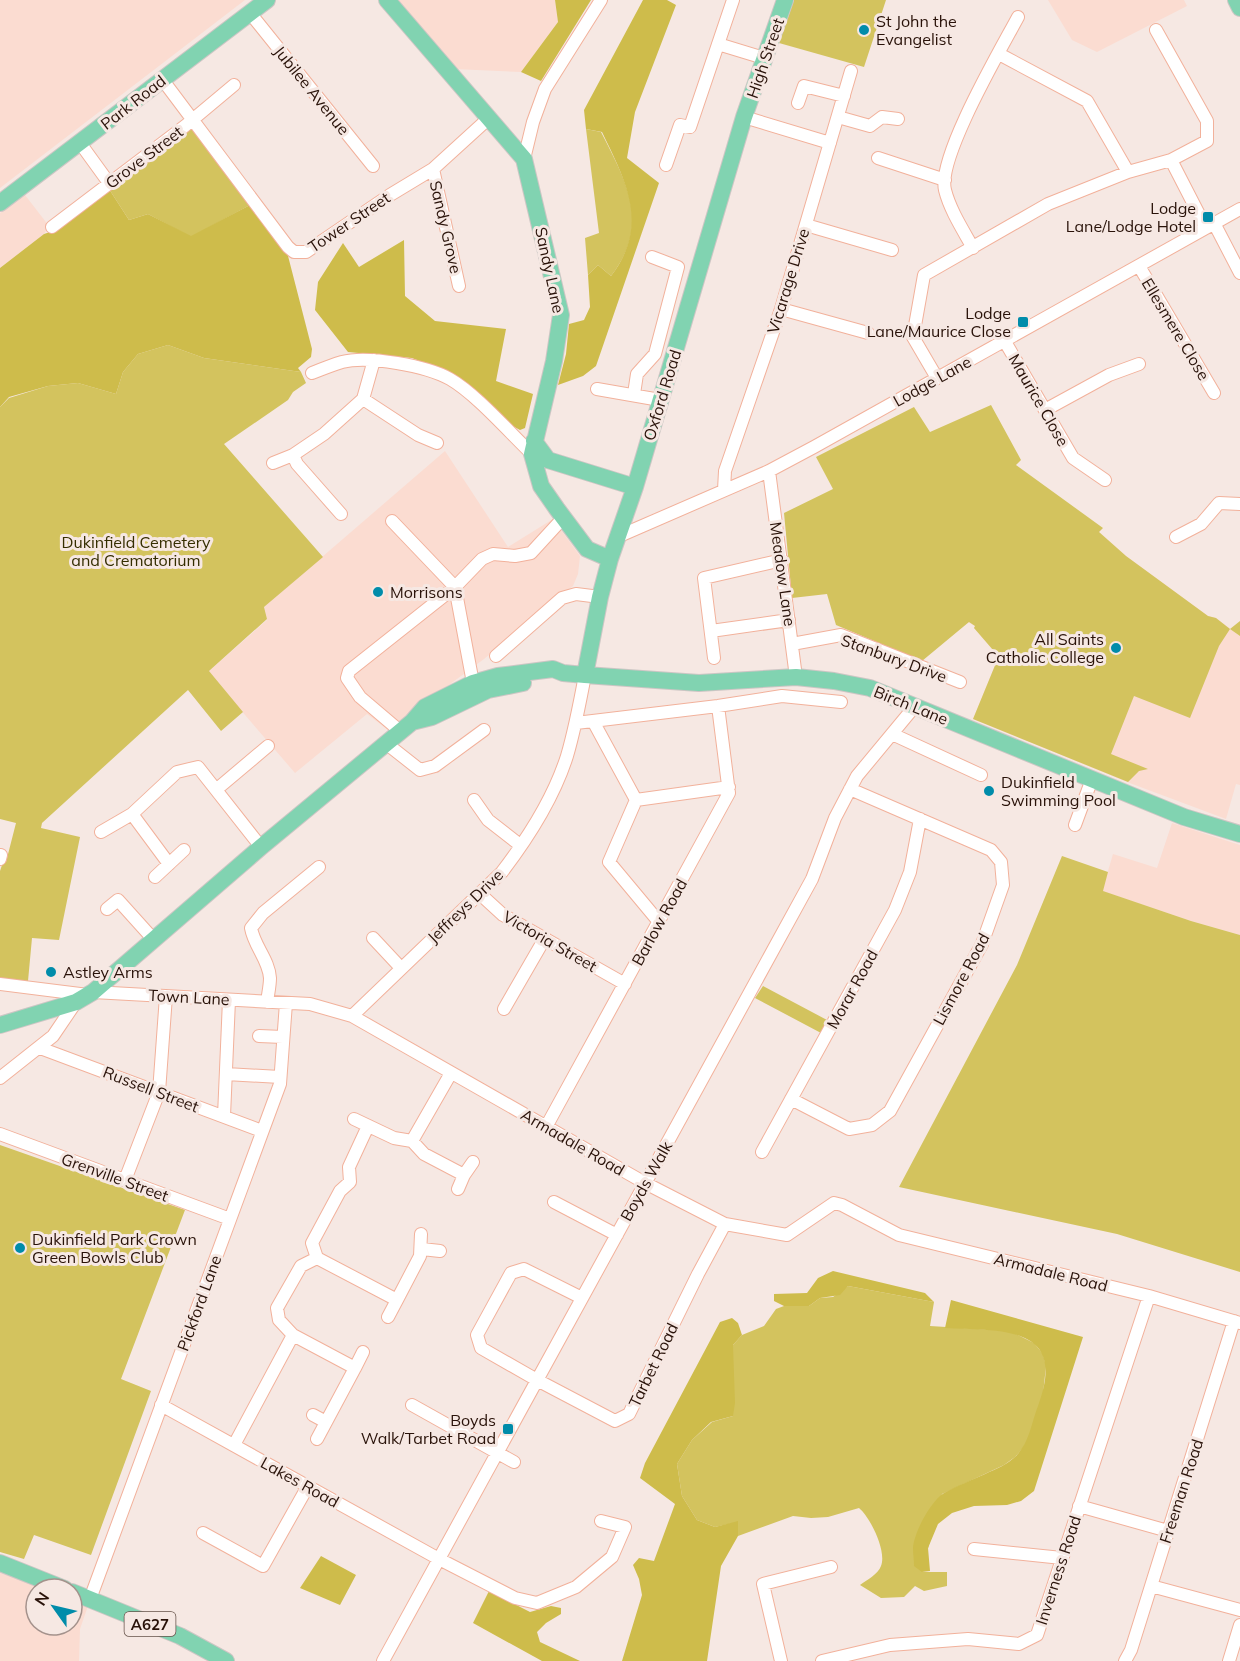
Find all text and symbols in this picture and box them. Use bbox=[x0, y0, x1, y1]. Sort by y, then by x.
place label: St John the Evangelist bbox=[876, 11, 957, 49]
street label: High Street bbox=[742, 15, 788, 101]
marker: St John the Evangelist bbox=[857, 23, 871, 37]
street label: Jubilee Avenue bbox=[270, 41, 354, 139]
street label: Park Road bbox=[96, 70, 170, 134]
street label: Grove Street bbox=[101, 121, 187, 193]
street label: Sandy Grove bbox=[426, 179, 466, 275]
street label: Tower Street bbox=[304, 187, 394, 257]
place label: Lodge Lane/Lodge Hotel bbox=[1066, 198, 1196, 236]
marker: Lodge Lane/Lodge Hotel bbox=[1201, 210, 1215, 224]
street label: Sandy Lane bbox=[531, 225, 569, 315]
street label: Vicarage Drive bbox=[763, 226, 813, 336]
street label: Ellesmere Close bbox=[1138, 274, 1214, 384]
place label: Lodge Lane/Maurice Close bbox=[867, 303, 1011, 341]
marker: Lodge Lane/Maurice Close bbox=[1016, 315, 1030, 329]
street label: Oxford Road bbox=[639, 347, 685, 443]
street label: Maurice Close bbox=[1004, 350, 1074, 450]
street label: Lodge Lane bbox=[889, 351, 975, 411]
street label: Meadow Lane bbox=[766, 521, 800, 627]
park label: Dukinfield Cemetery and Crematorium bbox=[62, 532, 211, 570]
place label: Morrisons bbox=[390, 582, 463, 602]
marker: Morrisons bbox=[371, 585, 385, 599]
place label: All Saints Catholic College bbox=[986, 629, 1104, 667]
street label: Stanbury Drive bbox=[838, 630, 950, 686]
marker: All Saints Catholic College bbox=[1109, 641, 1123, 655]
street label: Birch Lane bbox=[871, 681, 951, 729]
place label: Dukinfield Swimming Pool bbox=[1001, 772, 1116, 810]
marker: Dukinfield Swimming Pool bbox=[982, 784, 996, 798]
street label: Jeffreys Drive bbox=[423, 865, 507, 947]
street label: Barlow Road bbox=[627, 875, 691, 969]
street label: Victoria Street bbox=[499, 906, 601, 976]
street label: Lismore Road bbox=[928, 930, 994, 1028]
street label: Morar Road bbox=[822, 946, 882, 1032]
place label: Astley Arms bbox=[63, 962, 153, 982]
marker: Astley Arms bbox=[44, 965, 58, 979]
street label: Town Lane bbox=[148, 985, 230, 1009]
street label: Russell Street bbox=[100, 1062, 202, 1117]
street label: Armadale Road bbox=[518, 1104, 628, 1180]
street label: Boyds Walk bbox=[616, 1137, 677, 1225]
street label: Grenville Street bbox=[59, 1148, 172, 1206]
place label: Dukinfield Park Crown Green Bowls Club bbox=[32, 1229, 197, 1267]
marker: Dukinfield Park Crown Green Bowls Club bbox=[13, 1241, 27, 1255]
street label: Armadale Road bbox=[992, 1248, 1110, 1296]
street label: Pickford Lane bbox=[172, 1252, 226, 1354]
street label: Tarbet Road bbox=[624, 1320, 682, 1410]
place label: Boyds Walk/Tarbet Road bbox=[361, 1410, 496, 1448]
marker: Boyds Walk/Tarbet Road bbox=[501, 1422, 515, 1436]
street label: Freeman Road bbox=[1155, 1436, 1207, 1546]
street label: Lakes Road bbox=[257, 1452, 343, 1512]
street label: Inverness Road bbox=[1031, 1513, 1085, 1627]
north arrow bbox=[24, 1577, 84, 1637]
text: N bbox=[30, 1588, 53, 1609]
road number: A627 bbox=[124, 1612, 176, 1636]

